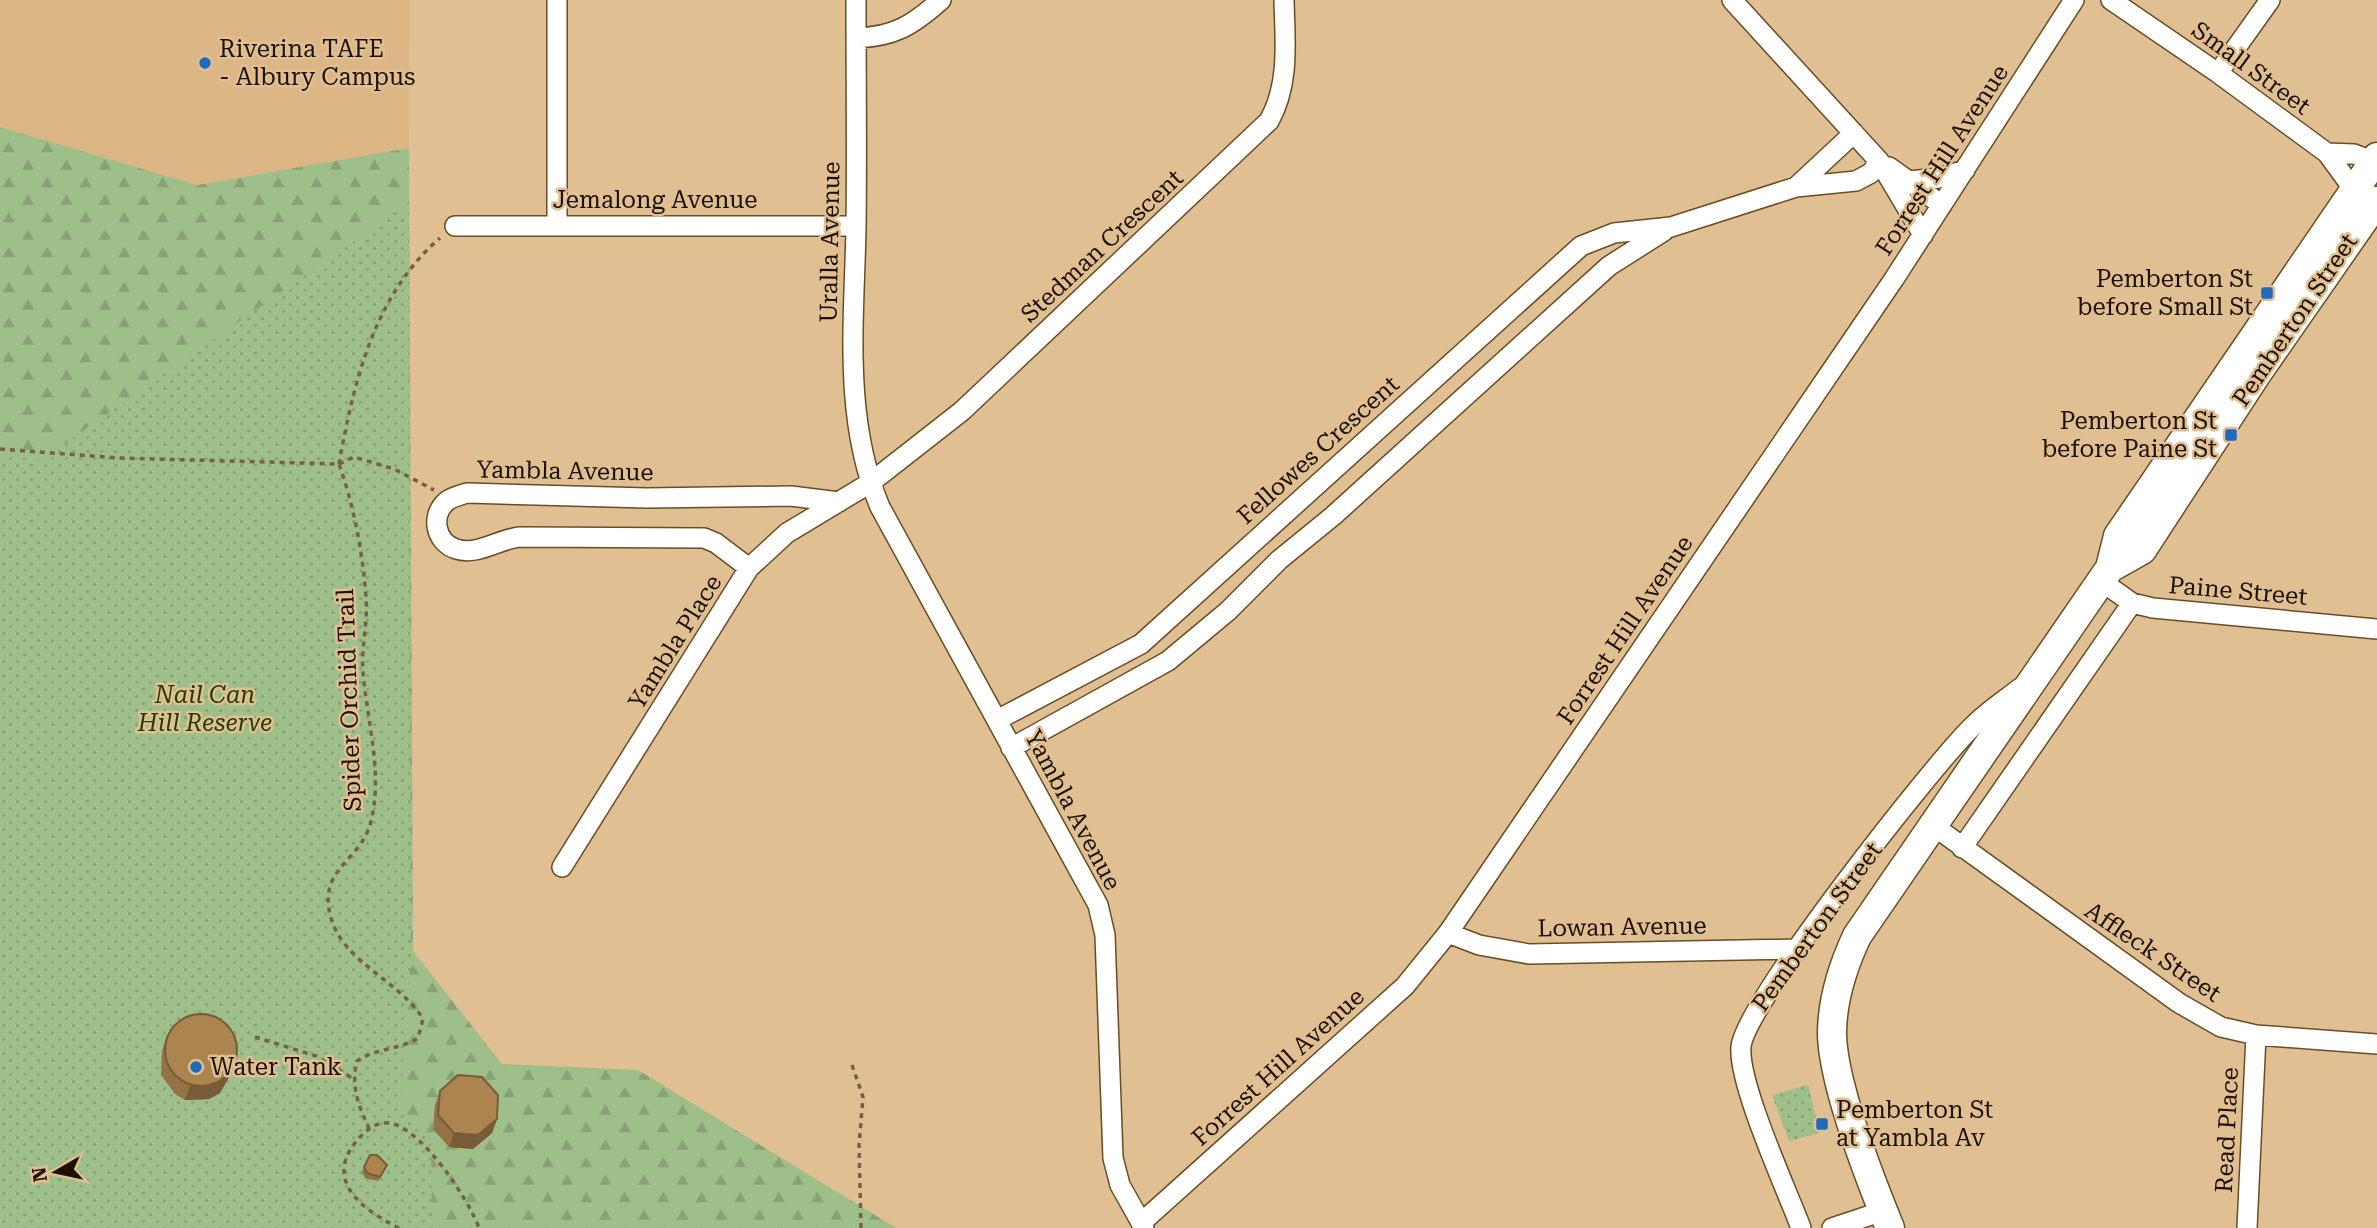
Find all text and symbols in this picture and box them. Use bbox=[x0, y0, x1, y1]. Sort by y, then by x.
street label: Small Street bbox=[2186, 16, 2316, 120]
place label: Riverina TAFE - Albury Campus bbox=[219, 35, 415, 91]
marker: Riverina TAFE - Albury Campus bbox=[197, 55, 213, 71]
street label: Forrest Hill Avenue bbox=[1870, 59, 2014, 261]
street label: Uralla Avenue bbox=[815, 161, 845, 323]
street label: Stedman Crescent bbox=[1015, 164, 1189, 328]
street label: Jemalong Avenue bbox=[553, 186, 757, 214]
street label: Pemberton Street bbox=[2227, 228, 2363, 412]
place label: Pemberton St before Small St bbox=[2077, 265, 2253, 321]
marker: Pemberton St before Small St bbox=[2259, 285, 2275, 301]
street label: Fellowes Crescent bbox=[1231, 370, 1405, 530]
place label: Pemberton St before Paine St bbox=[2042, 407, 2217, 463]
marker: Pemberton St before Paine St bbox=[2223, 427, 2239, 443]
street label: Yambla Avenue bbox=[476, 455, 654, 487]
street label: Forrest Hill Avenue bbox=[1551, 530, 1699, 730]
street label: Yambla Place bbox=[623, 570, 727, 714]
street label: Paine Street bbox=[2168, 571, 2309, 611]
street label: Spider Orchid Trail bbox=[331, 588, 367, 812]
park label: Nail Can Hill Reserve bbox=[137, 681, 272, 737]
street label: Yambla Avenue bbox=[1019, 725, 1127, 895]
street label: Pemberton Street bbox=[1746, 837, 1888, 1017]
street label: Affleck Street bbox=[2080, 896, 2226, 1008]
street label: Lowan Avenue bbox=[1537, 912, 1707, 942]
street label: Forrest Hill Avenue bbox=[1186, 982, 1370, 1152]
place label: Water Tank bbox=[210, 1053, 342, 1081]
marker: Water Tank bbox=[188, 1059, 204, 1075]
street label: Read Place bbox=[2210, 1067, 2244, 1193]
place label: Pemberton St at Yambla Av bbox=[1836, 1096, 1993, 1152]
marker: Pemberton St at Yambla Av bbox=[1814, 1116, 1830, 1132]
north arrow bbox=[21, 1137, 91, 1207]
text: N bbox=[27, 1165, 52, 1184]

